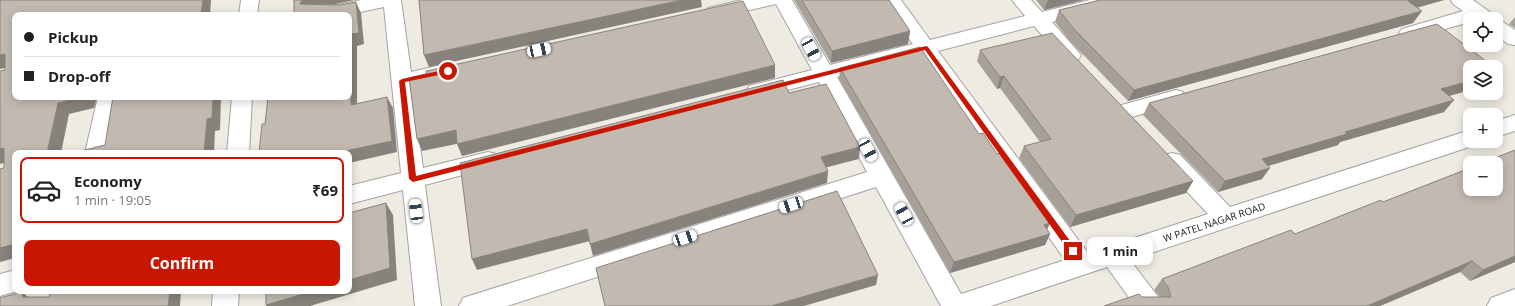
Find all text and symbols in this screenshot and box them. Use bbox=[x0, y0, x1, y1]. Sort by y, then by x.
map controls bbox=[1463, 12, 1503, 196]
button: locate bbox=[1463, 12, 1503, 52]
text: Pickup bbox=[48, 27, 98, 47]
car bbox=[800, 36, 822, 62]
car bbox=[526, 42, 552, 58]
button: layers bbox=[1463, 60, 1503, 100]
route start bbox=[439, 62, 457, 80]
text: Drop-off bbox=[48, 66, 110, 86]
button: + bbox=[1463, 108, 1503, 148]
car bbox=[857, 137, 879, 163]
button: − bbox=[1463, 156, 1503, 196]
text: Economy bbox=[74, 171, 142, 191]
icon: car bbox=[26, 172, 62, 208]
text: ₹69 bbox=[312, 180, 338, 200]
text: 1 min · 19:05 bbox=[74, 191, 151, 209]
car bbox=[778, 196, 804, 214]
car bbox=[409, 198, 423, 224]
street label: W PATEL NAGAR ROAD bbox=[1161, 199, 1267, 245]
car bbox=[893, 201, 915, 227]
car bbox=[672, 229, 698, 247]
callout: 1 min bbox=[1087, 237, 1153, 265]
button: Confirm bbox=[24, 240, 340, 286]
route end bbox=[1064, 242, 1082, 260]
text: 1 min bbox=[1102, 242, 1138, 260]

